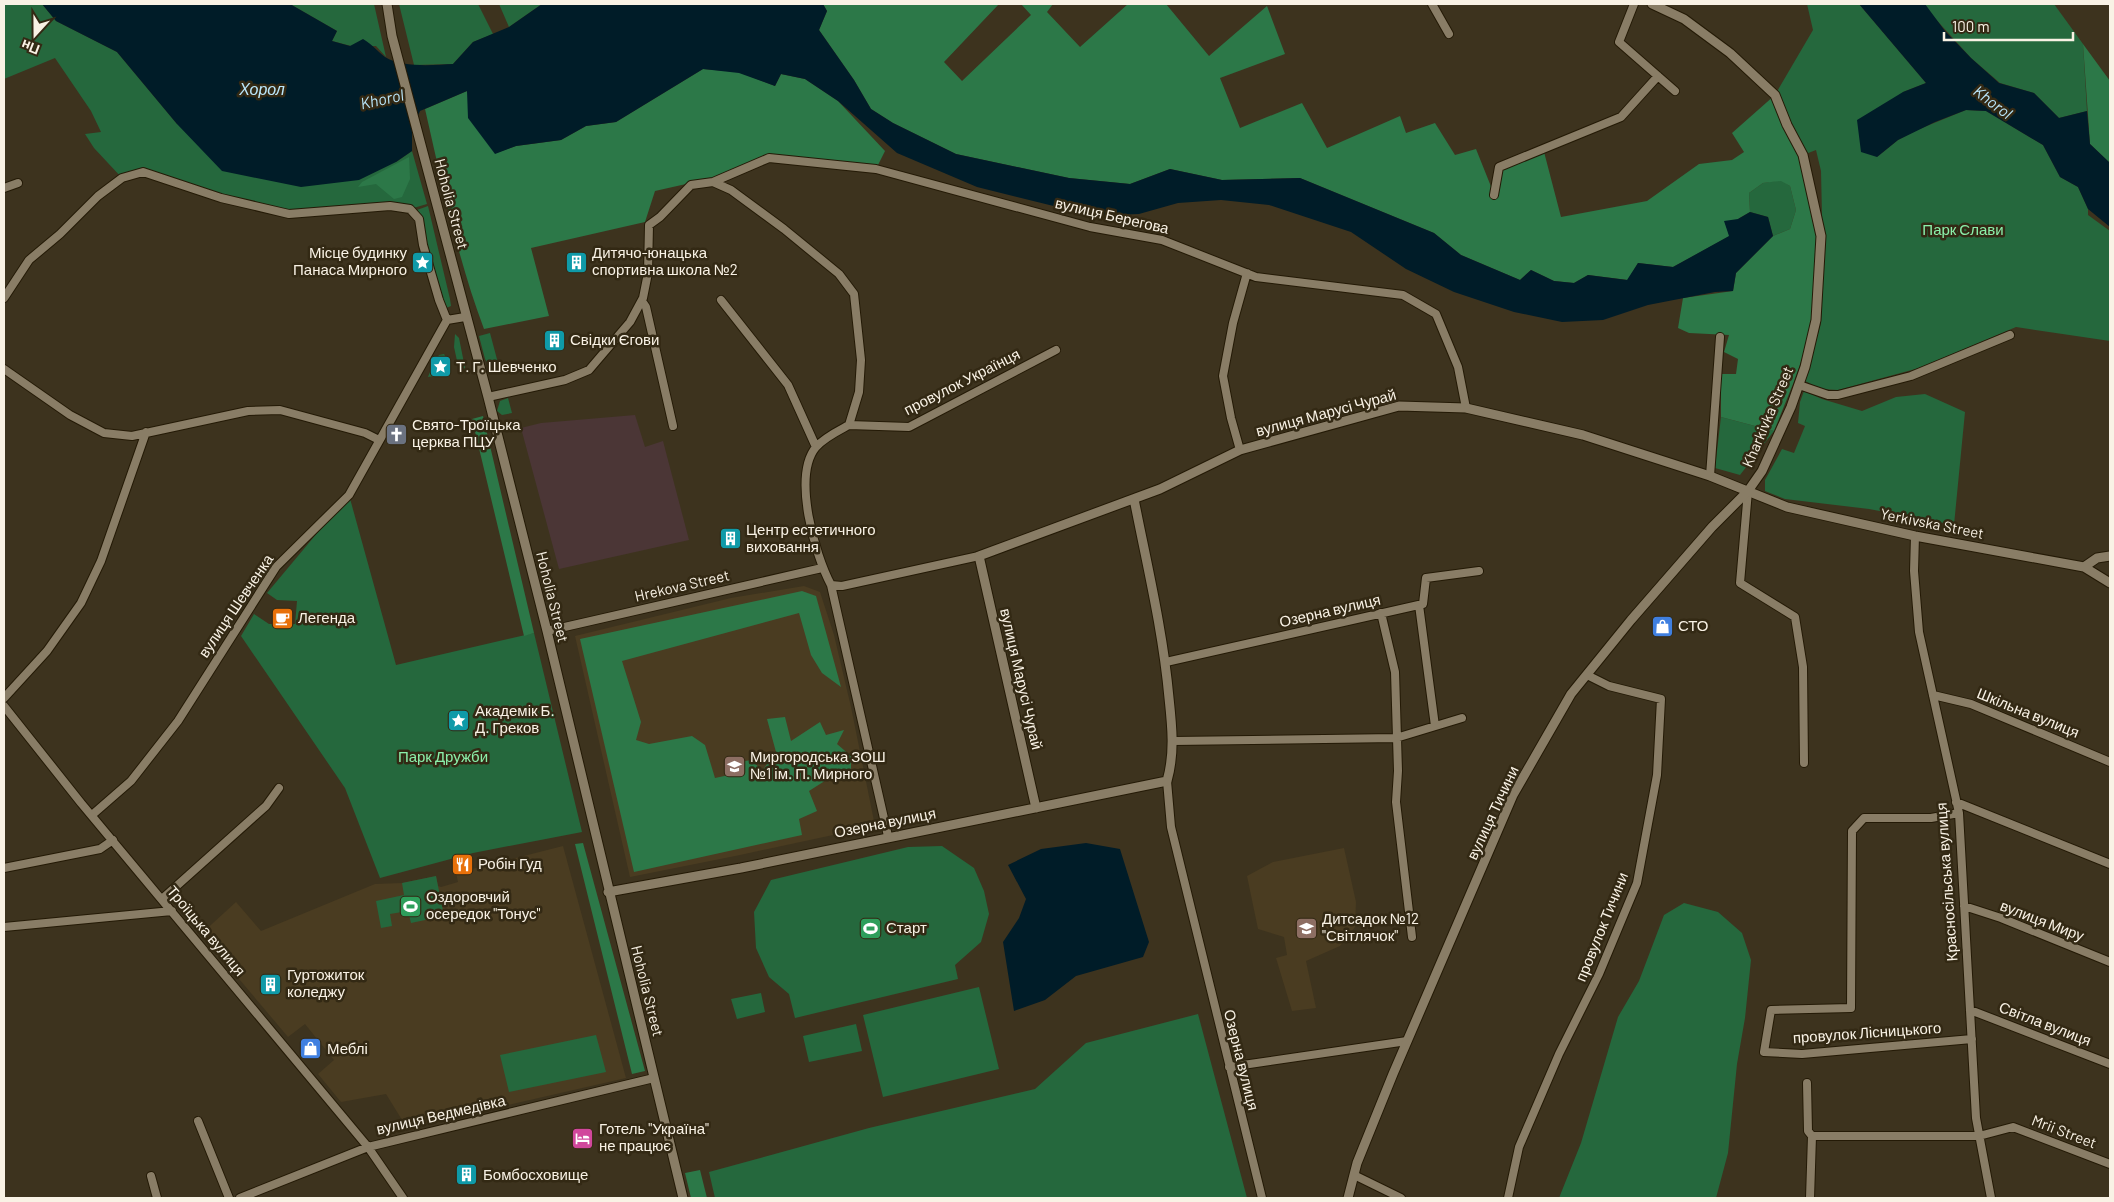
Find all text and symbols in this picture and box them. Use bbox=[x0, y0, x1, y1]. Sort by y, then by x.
north arrow bbox=[10, 10, 60, 60]
scale bar bbox=[1944, 10, 2073, 42]
text: 100 m bbox=[1952, 17, 1990, 35]
text: Пн bbox=[18, 36, 42, 59]
water label: Хорол bbox=[238, 79, 285, 98]
water label: Khorol bbox=[1970, 81, 2017, 123]
water label: Khorol bbox=[359, 85, 406, 112]
street label: Hoholia Street bbox=[431, 156, 473, 251]
street label: вулиця Берегова bbox=[1054, 193, 1171, 237]
park label: Парк Слави bbox=[1922, 220, 2004, 238]
place label: Місце будинку Панаса Мирного bbox=[293, 243, 407, 278]
place label: Дитячо-юнацька спортивна школа №2 bbox=[592, 243, 738, 278]
place icon: Місце будинку Панаса Мирного bbox=[411, 250, 435, 274]
building icon: Дитячо-юнацька спортивна школа №2 bbox=[564, 250, 588, 274]
building icon: Свідки Єгови bbox=[542, 328, 566, 352]
place label: Свідки Єгови bbox=[570, 330, 659, 348]
street label: провулок Українця bbox=[901, 344, 1023, 418]
place icon: Т. Г. Шевченко bbox=[428, 355, 452, 379]
place label: Т. Г. Шевченко bbox=[456, 357, 557, 375]
street label: Kharkivka Street bbox=[1738, 363, 1796, 470]
street label: вулиця Марусі Чурай bbox=[1254, 385, 1398, 439]
place label: Свято-Троїцька церква ПЦУ bbox=[412, 415, 521, 450]
church icon: Свято-Троїцька церква ПЦУ bbox=[384, 422, 408, 446]
street label: Yerkivska Street bbox=[1879, 504, 1986, 542]
place label: Центр естетичного виховання bbox=[746, 520, 876, 555]
building icon: Центр естетичного виховання bbox=[718, 527, 742, 551]
street label: Hoholia Street bbox=[533, 549, 573, 644]
street label: вулиця Шевченка bbox=[194, 550, 277, 661]
street label: Hrekova Street bbox=[633, 565, 731, 605]
street label: Озерна вулиця bbox=[1277, 590, 1382, 630]
cafe icon: Легенда bbox=[270, 606, 294, 630]
street label: вулиця Марусі Чурай bbox=[997, 606, 1047, 751]
place label: Легенда bbox=[298, 608, 356, 626]
shop icon: СТО bbox=[1650, 614, 1674, 638]
place label: СТО bbox=[1678, 616, 1709, 634]
street label: Шкільна вулиця bbox=[1975, 683, 2082, 741]
place label: Академік Б. Д. Греков bbox=[475, 701, 555, 736]
place icon: Академік Б. Д. Греков bbox=[447, 708, 471, 732]
park label: Парк Дружби bbox=[398, 747, 488, 765]
place label: Миргородська ЗОШ №1 ім. П. Мирного bbox=[750, 747, 886, 782]
school or university icon: Миргородська ЗОШ №1 ім. П. Мирного bbox=[722, 754, 746, 778]
street label: вулиця Тичини bbox=[1463, 763, 1522, 862]
street label: Красносільська вулиця bbox=[1931, 802, 1961, 962]
street label: Озерна вулиця bbox=[832, 803, 937, 841]
restaurant icon: Робін Гуд bbox=[450, 852, 474, 876]
place label: Робін Гуд bbox=[478, 854, 542, 872]
street label: провулок Тичини bbox=[1571, 869, 1631, 984]
street label: Троїцька вулиця bbox=[164, 881, 250, 979]
place label: Оздоровчий осередок "Тонус" bbox=[426, 887, 541, 922]
sports icon: Оздоровчий осередок "Тонус" bbox=[398, 894, 422, 918]
street label: вулиця Миру bbox=[1998, 896, 2087, 944]
place label: Дитсадок №12 "Світлячок" bbox=[1322, 909, 1419, 944]
sports icon: Старт bbox=[858, 916, 882, 940]
school or university icon: Дитсадок №12 "Світлячок" bbox=[1294, 916, 1318, 940]
place label: Старт bbox=[886, 918, 927, 936]
street label: Hoholia Street bbox=[628, 943, 668, 1038]
place label: Гуртожиток коледжу bbox=[287, 965, 365, 1000]
building icon: Гуртожиток коледжу bbox=[259, 972, 283, 996]
street label: Світла вулиця bbox=[1997, 997, 2094, 1049]
street label: Озерна вулиця bbox=[1221, 1007, 1263, 1112]
street label: провулок Лісницького bbox=[1792, 1018, 1942, 1046]
shop icon: Меблі bbox=[299, 1037, 323, 1061]
place label: Меблі bbox=[327, 1039, 368, 1057]
street label: вулиця Ведмедівка bbox=[374, 1090, 508, 1138]
street label: Mrii Street bbox=[2029, 1111, 2099, 1152]
place label: Готель "Україна" не працює bbox=[599, 1119, 709, 1154]
hotel icon: Готель "Україна" не працює bbox=[571, 1126, 595, 1150]
building icon: Бомбосховище bbox=[455, 1163, 479, 1187]
place label: Бомбосховище bbox=[483, 1165, 588, 1183]

